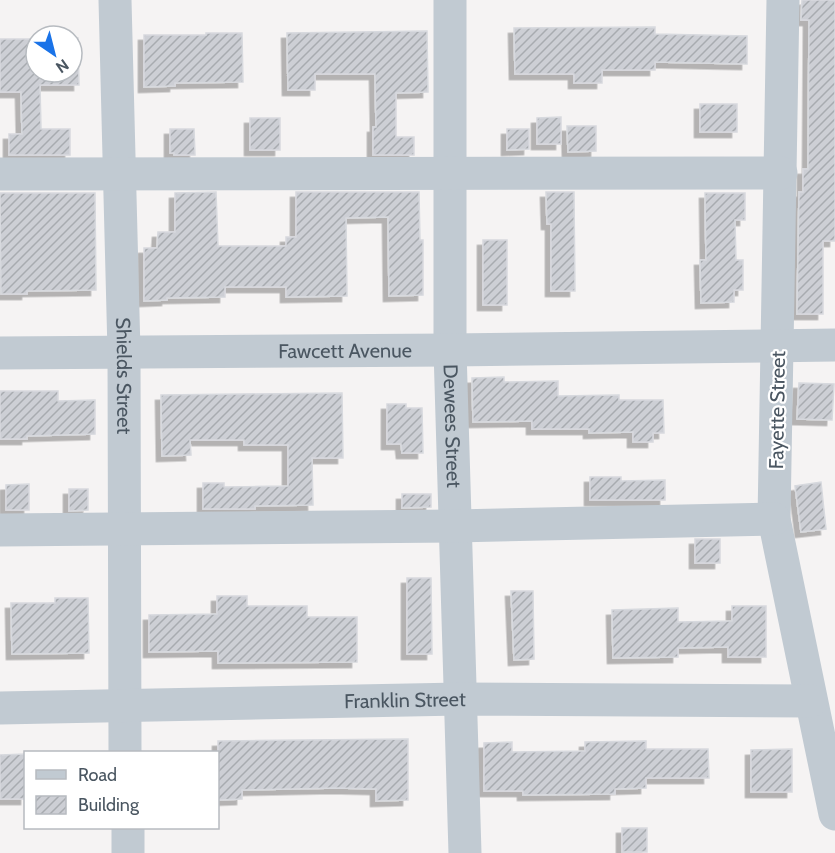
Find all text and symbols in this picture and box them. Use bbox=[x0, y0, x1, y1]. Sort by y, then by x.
north arrow bbox=[24, 24, 84, 84]
text: N bbox=[52, 55, 72, 77]
street label: Shields Street bbox=[111, 317, 136, 435]
street label: Fawcett Avenue bbox=[278, 338, 412, 363]
street label: Fayette Street bbox=[764, 350, 790, 469]
street label: Dewees Street bbox=[438, 364, 466, 488]
street label: Franklin Street bbox=[344, 687, 466, 713]
legend bbox=[24, 751, 219, 829]
text: Road bbox=[78, 764, 117, 786]
text: Building bbox=[78, 794, 140, 816]

